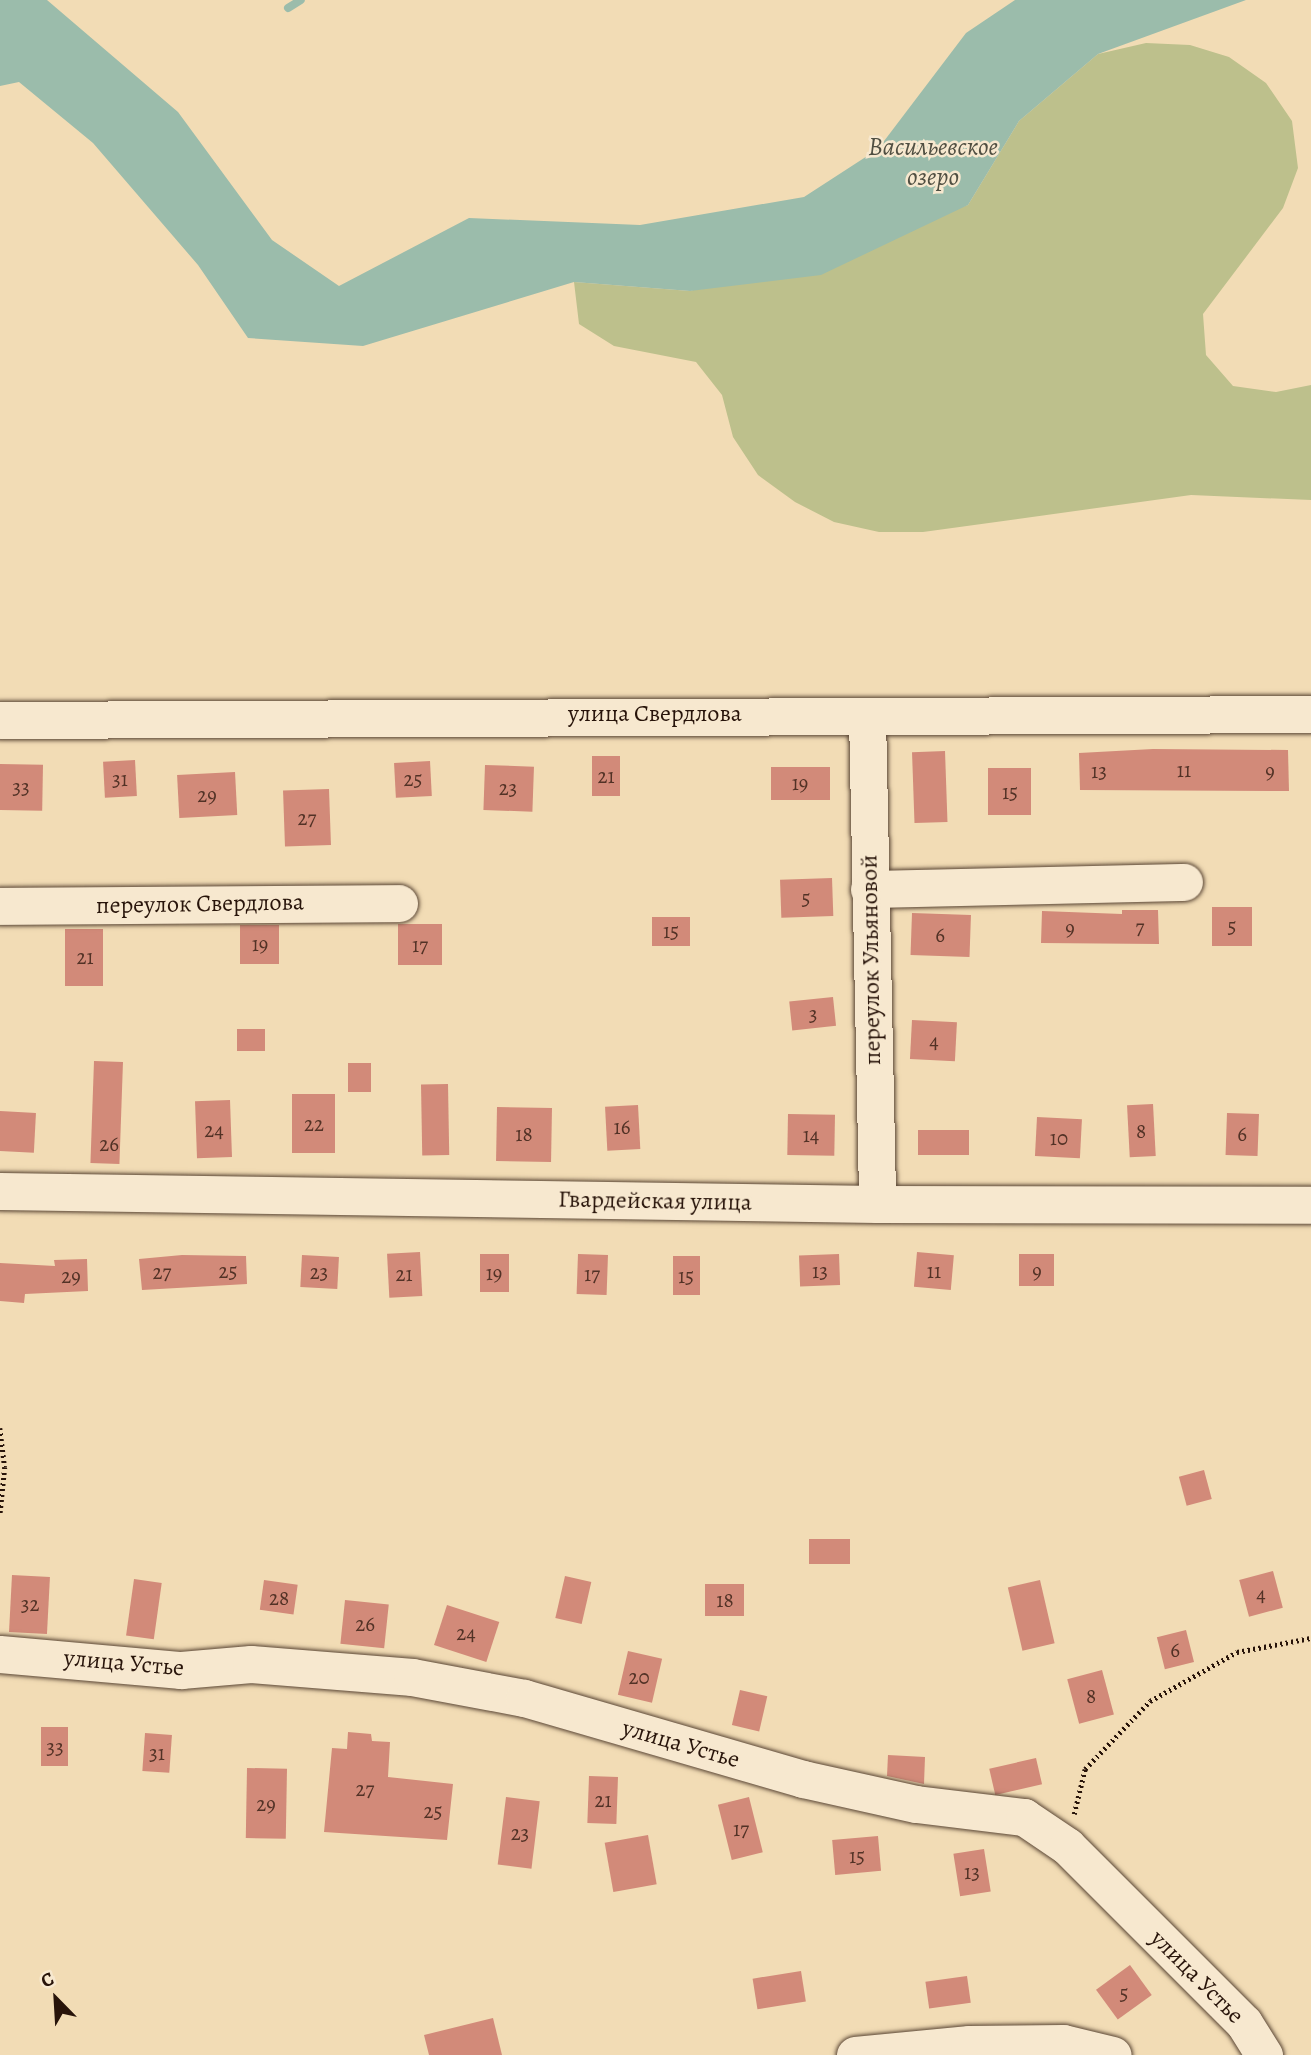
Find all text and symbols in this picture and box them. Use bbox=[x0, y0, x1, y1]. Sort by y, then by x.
water label: Васильевское озеро bbox=[868, 131, 998, 192]
street label: улица Свердлова bbox=[568, 700, 742, 728]
house number: 11 bbox=[1177, 757, 1191, 783]
house number: 13 bbox=[1091, 758, 1107, 784]
house number: 9 bbox=[1265, 758, 1275, 784]
house number: 21 bbox=[597, 763, 615, 789]
house number: 31 bbox=[112, 766, 128, 792]
house number: 25 bbox=[403, 766, 423, 792]
house number: 19 bbox=[792, 770, 808, 796]
house number: 33 bbox=[12, 774, 30, 800]
house number: 23 bbox=[499, 775, 517, 801]
house number: 15 bbox=[1002, 779, 1018, 805]
house number: 29 bbox=[197, 782, 217, 808]
house number: 27 bbox=[298, 805, 316, 831]
street label: переулок Ульяновой bbox=[855, 855, 887, 1065]
house number: 5 bbox=[801, 885, 811, 911]
street label: переулок Свердлова bbox=[96, 888, 304, 920]
house number: 5 bbox=[1227, 913, 1237, 939]
house number: 7 bbox=[1136, 914, 1144, 940]
house number: 9 bbox=[1065, 915, 1075, 941]
house number: 15 bbox=[663, 918, 679, 944]
house number: 6 bbox=[935, 922, 945, 948]
house number: 19 bbox=[252, 931, 268, 957]
house number: 17 bbox=[412, 932, 428, 958]
house number: 21 bbox=[76, 944, 94, 970]
house number: 3 bbox=[809, 1001, 817, 1027]
house number: 4 bbox=[929, 1028, 939, 1054]
house number: 22 bbox=[304, 1111, 324, 1137]
house number: 16 bbox=[614, 1114, 630, 1140]
house number: 24 bbox=[204, 1117, 224, 1143]
house number: 8 bbox=[1136, 1118, 1146, 1144]
house number: 18 bbox=[515, 1121, 533, 1147]
house number: 6 bbox=[1237, 1121, 1247, 1147]
house number: 14 bbox=[803, 1122, 819, 1148]
house number: 10 bbox=[1050, 1125, 1068, 1151]
house number: 26 bbox=[99, 1131, 119, 1157]
street label: Гвардейская улица bbox=[558, 1185, 752, 1217]
house number: 25 bbox=[218, 1258, 238, 1284]
house number: 13 bbox=[812, 1258, 828, 1284]
house number: 11 bbox=[927, 1258, 941, 1284]
house number: 9 bbox=[1032, 1258, 1042, 1284]
house number: 27 bbox=[153, 1259, 171, 1285]
house number: 23 bbox=[310, 1259, 328, 1285]
house number: 19 bbox=[486, 1260, 502, 1286]
house number: 21 bbox=[395, 1261, 413, 1287]
house number: 17 bbox=[584, 1261, 600, 1287]
house number: 29 bbox=[61, 1263, 81, 1289]
house number: 15 bbox=[678, 1263, 694, 1289]
house number: 4 bbox=[1256, 1581, 1266, 1607]
house number: 28 bbox=[269, 1585, 289, 1611]
house number: 18 bbox=[716, 1587, 734, 1613]
house number: 32 bbox=[21, 1591, 39, 1617]
house number: 26 bbox=[355, 1611, 375, 1637]
house number: 24 bbox=[456, 1620, 476, 1646]
house number: 6 bbox=[1170, 1637, 1180, 1663]
street label: улица Устье bbox=[63, 1643, 185, 1683]
house number: 20 bbox=[628, 1664, 650, 1690]
house number: 8 bbox=[1086, 1683, 1096, 1709]
street label: улица Устье bbox=[619, 1714, 743, 1774]
house number: 33 bbox=[46, 1734, 64, 1760]
house number: 31 bbox=[149, 1740, 165, 1766]
house number: 27 bbox=[356, 1776, 374, 1802]
house number: 21 bbox=[594, 1787, 612, 1813]
house number: 29 bbox=[256, 1791, 276, 1817]
house number: 25 bbox=[423, 1798, 443, 1824]
house number: 17 bbox=[733, 1816, 749, 1842]
house number: 23 bbox=[511, 1820, 529, 1846]
house number: 15 bbox=[849, 1843, 865, 1869]
house number: 13 bbox=[964, 1859, 980, 1885]
street label: улица Устье bbox=[1144, 1924, 1250, 2030]
north arrow bbox=[21, 1964, 91, 2034]
text: С bbox=[37, 1966, 58, 1994]
house number: 5 bbox=[1119, 1980, 1129, 2006]

